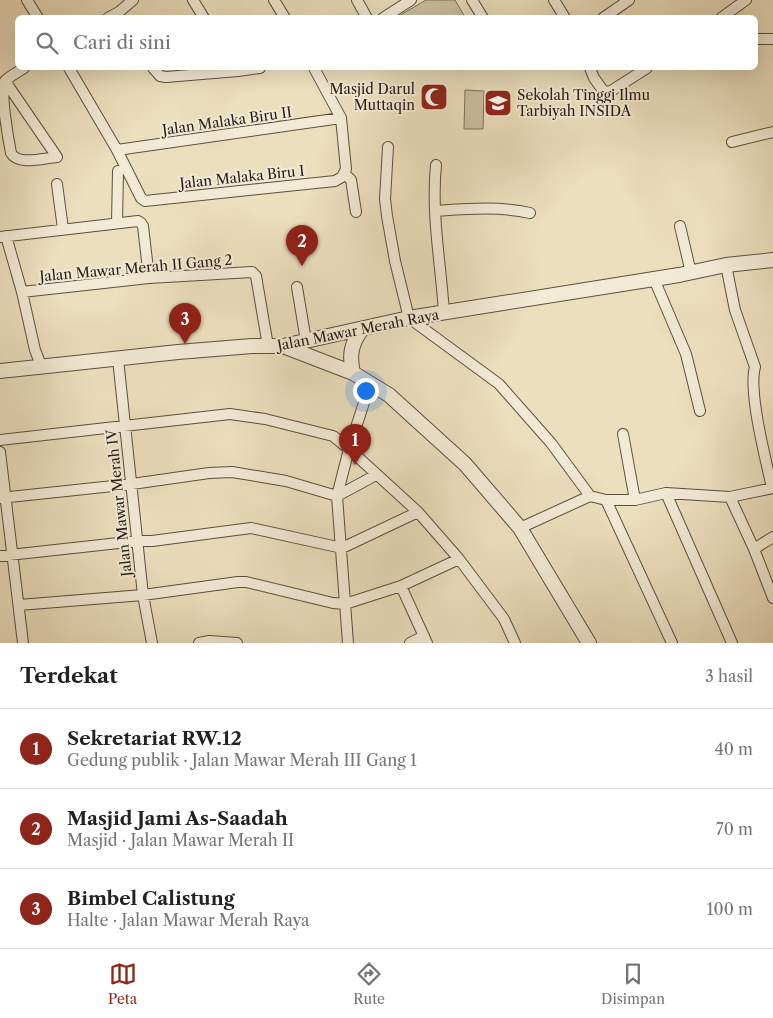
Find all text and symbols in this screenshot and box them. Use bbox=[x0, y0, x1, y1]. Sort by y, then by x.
search box bbox=[15, 15, 758, 70]
icon: search bbox=[33, 29, 61, 57]
text: Cari di sini bbox=[73, 31, 171, 54]
place label: Masjid Darul Muttaqin bbox=[330, 80, 415, 114]
mosque icon: Masjid Darul Muttaqin bbox=[419, 82, 449, 112]
place label: Sekolah Tinggi Ilmu Tarbiyah INSIDA bbox=[517, 86, 651, 120]
school or university icon: Sekolah Tinggi Ilmu Tarbiyah INSIDA bbox=[483, 88, 513, 118]
street label: Jalan Malaka Biru II bbox=[159, 103, 293, 139]
street label: Jalan Malaka Biru I bbox=[177, 161, 305, 193]
pin: 2 bbox=[286, 225, 318, 266]
street label: Jalan Mawar Merah II Gang 2 bbox=[37, 251, 233, 286]
pin: 3 bbox=[169, 303, 201, 344]
street label: Jalan Mawar Merah Raya bbox=[274, 305, 441, 355]
your location bbox=[353, 378, 379, 404]
pin: 1 bbox=[339, 424, 371, 465]
street label: Jalan Mawar Merah IV bbox=[102, 428, 136, 579]
text: Terdekat bbox=[20, 663, 118, 688]
text: 3 hasil bbox=[705, 666, 753, 686]
text: Sekretariat RW.12 bbox=[67, 727, 242, 750]
text: 1 bbox=[32, 739, 40, 759]
text: 40 m bbox=[714, 739, 753, 759]
text: Gedung publik · Jalan Mawar Merah III Gang 1 bbox=[67, 750, 417, 770]
text: Masjid Jami As-Saadah bbox=[67, 807, 288, 830]
text: 2 bbox=[31, 819, 41, 839]
text: 70 m bbox=[716, 819, 753, 839]
text: Masjid · Jalan Mawar Merah II bbox=[67, 830, 294, 850]
text: Bimbel Calistung bbox=[67, 887, 235, 910]
text: 3 bbox=[31, 899, 41, 919]
text: 100 m bbox=[707, 899, 753, 919]
text: Halte · Jalan Mawar Merah Raya bbox=[67, 910, 310, 930]
tab: Peta bbox=[108, 960, 137, 1008]
tab: Rute bbox=[353, 960, 385, 1008]
tab: Disimpan bbox=[601, 960, 665, 1008]

